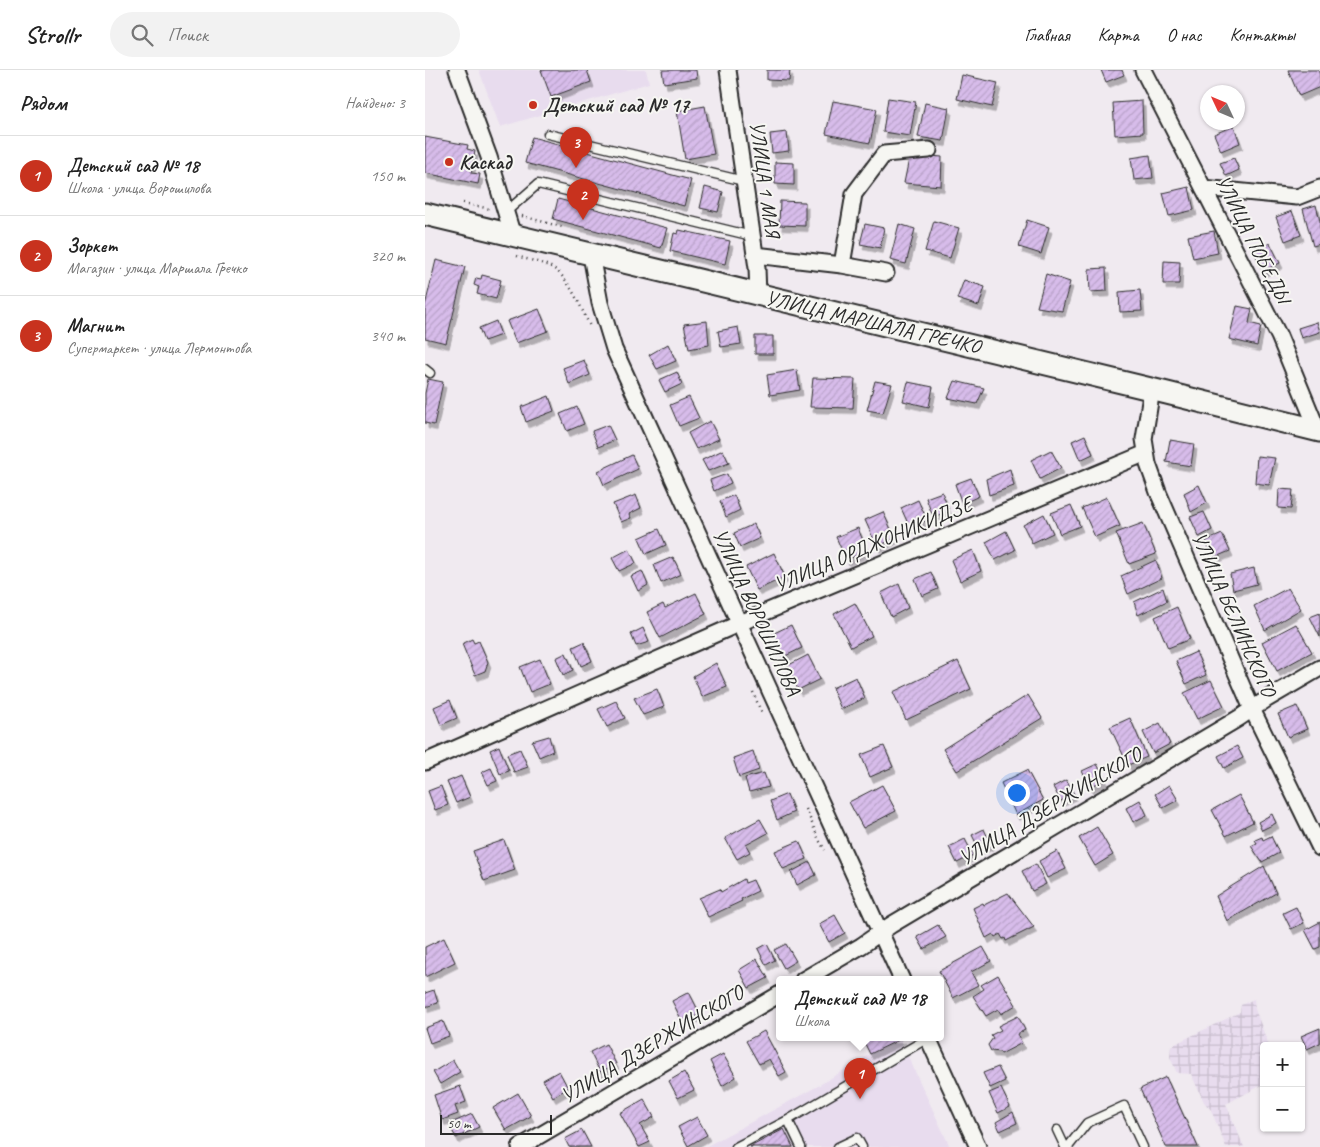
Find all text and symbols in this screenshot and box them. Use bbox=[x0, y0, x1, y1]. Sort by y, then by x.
search box bbox=[110, 12, 460, 57]
text: Strollr bbox=[25, 20, 80, 50]
icon: search bbox=[128, 21, 156, 49]
text: Поиск bbox=[168, 23, 208, 47]
text: Главная bbox=[1025, 24, 1070, 46]
text: Карта bbox=[1098, 24, 1139, 46]
text: О нас bbox=[1167, 24, 1202, 46]
text: Контакты bbox=[1230, 24, 1295, 46]
north arrow bbox=[1200, 85, 1245, 130]
text: Рядом bbox=[20, 90, 67, 116]
place label: Детский сад № 17 bbox=[543, 92, 692, 118]
text: Найдено: 3 bbox=[345, 93, 405, 113]
marker: Детский сад № 17 bbox=[527, 99, 539, 111]
street label: УЛИЦА 1 МАЯ bbox=[744, 119, 786, 242]
pin: 3 bbox=[560, 127, 592, 168]
place label: Каскад bbox=[459, 149, 513, 175]
text: Детский сад № 18 bbox=[67, 154, 199, 178]
marker: Каскад bbox=[443, 156, 455, 168]
text: 1 bbox=[32, 166, 40, 186]
text: 150 m bbox=[371, 166, 405, 186]
street label: УЛИЦА ПОБЕДЫ bbox=[1210, 171, 1298, 311]
text: Школа · улица Ворошилова bbox=[67, 178, 211, 198]
pin: 2 bbox=[567, 179, 599, 220]
text: Зоркет bbox=[67, 234, 118, 258]
text: 2 bbox=[32, 246, 40, 266]
text: 320 m bbox=[371, 246, 405, 266]
text: Магазин · улица Маршала Гречко bbox=[67, 258, 247, 278]
street label: УЛИЦА МАРШАЛА ГРЕЧКО bbox=[763, 285, 986, 360]
text: Магнит bbox=[67, 314, 124, 338]
text: 3 bbox=[32, 326, 40, 346]
text: 340 m bbox=[371, 326, 405, 346]
text: Супермаркет · улица Лермонтова bbox=[67, 338, 251, 358]
street label: УЛИЦА ОРДЖОНИКИДЗЕ bbox=[770, 490, 978, 598]
street label: УЛИЦА ВОРОШИЛОВА bbox=[707, 525, 807, 700]
street label: УЛИЦА БЕЛИНСКОГО bbox=[1186, 528, 1283, 703]
street label: УЛИЦА ДЗЕРЖИНСКОГО bbox=[954, 740, 1148, 871]
your location bbox=[1004, 780, 1030, 806]
popup bbox=[776, 976, 944, 1041]
street label: УЛИЦА ДЗЕРЖИНСКОГО bbox=[556, 978, 750, 1109]
text: Детский сад № 18 bbox=[794, 987, 926, 1011]
text: Школа bbox=[794, 1011, 829, 1031]
map controls bbox=[1260, 1042, 1305, 1132]
button: + bbox=[1260, 1042, 1305, 1087]
pin: 1 bbox=[844, 1058, 876, 1099]
button: − bbox=[1260, 1087, 1305, 1132]
scale bar bbox=[440, 1112, 553, 1135]
text: 50 m bbox=[447, 1115, 471, 1132]

